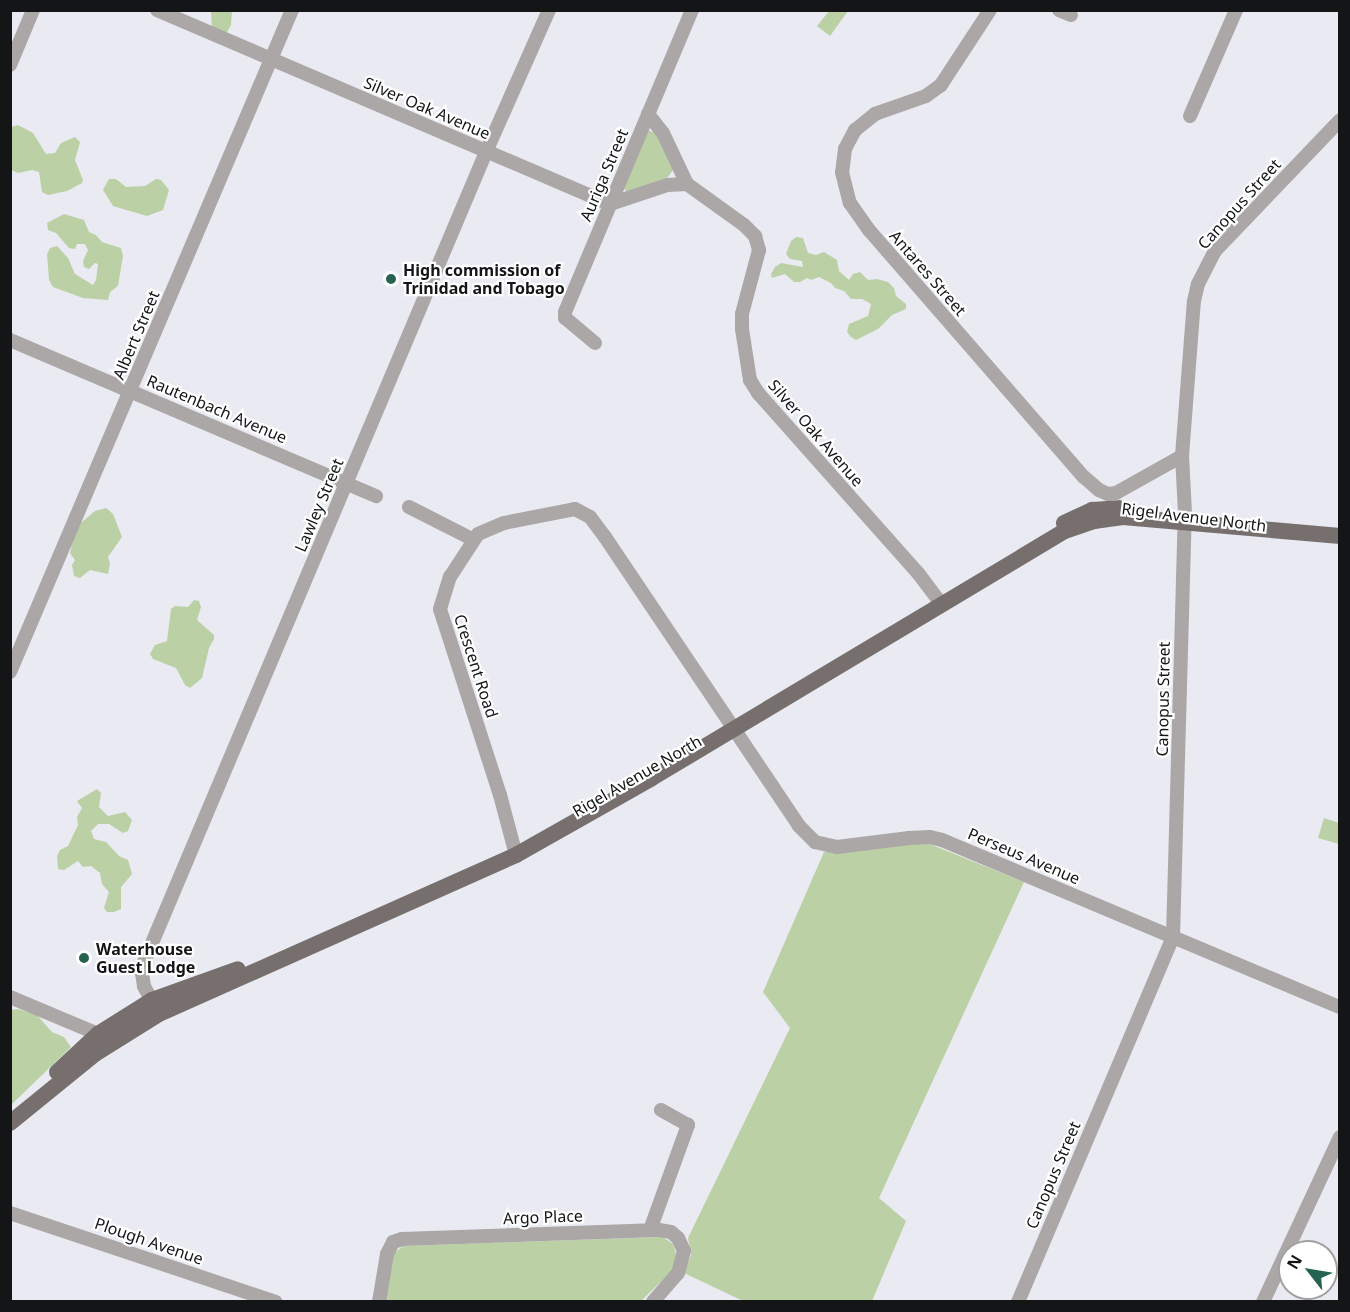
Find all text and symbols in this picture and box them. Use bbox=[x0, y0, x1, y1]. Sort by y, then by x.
street label: Silver Oak Avenue bbox=[361, 73, 493, 143]
street label: Auriga Street bbox=[576, 126, 632, 224]
street label: Canopus Street bbox=[1193, 155, 1285, 253]
street label: Antares Street bbox=[886, 226, 970, 320]
place label: High commission of Trinidad and Tobago bbox=[403, 260, 565, 298]
marker: High commission of Trinidad and Tobago bbox=[384, 272, 398, 286]
street label: Albert Street bbox=[109, 288, 163, 382]
street label: Rautenbach Avenue bbox=[144, 371, 290, 447]
street label: Silver Oak Avenue bbox=[764, 376, 868, 490]
street label: Lawley Street bbox=[291, 455, 347, 555]
street label: Rigel Avenue North bbox=[1121, 499, 1267, 535]
street label: Crescent Road bbox=[450, 612, 502, 720]
street label: Canopus Street bbox=[1152, 641, 1174, 757]
street label: Rigel Avenue North bbox=[569, 731, 705, 821]
street label: Perseus Avenue bbox=[965, 824, 1083, 888]
place label: Waterhouse Guest Lodge bbox=[96, 939, 195, 977]
marker: Waterhouse Guest Lodge bbox=[77, 951, 91, 965]
street label: Canopus Street bbox=[1022, 1118, 1084, 1232]
street label: Argo Place bbox=[503, 1206, 583, 1228]
street label: Plough Avenue bbox=[92, 1213, 206, 1269]
north arrow bbox=[1278, 1240, 1338, 1300]
text: N bbox=[1282, 1251, 1307, 1273]

